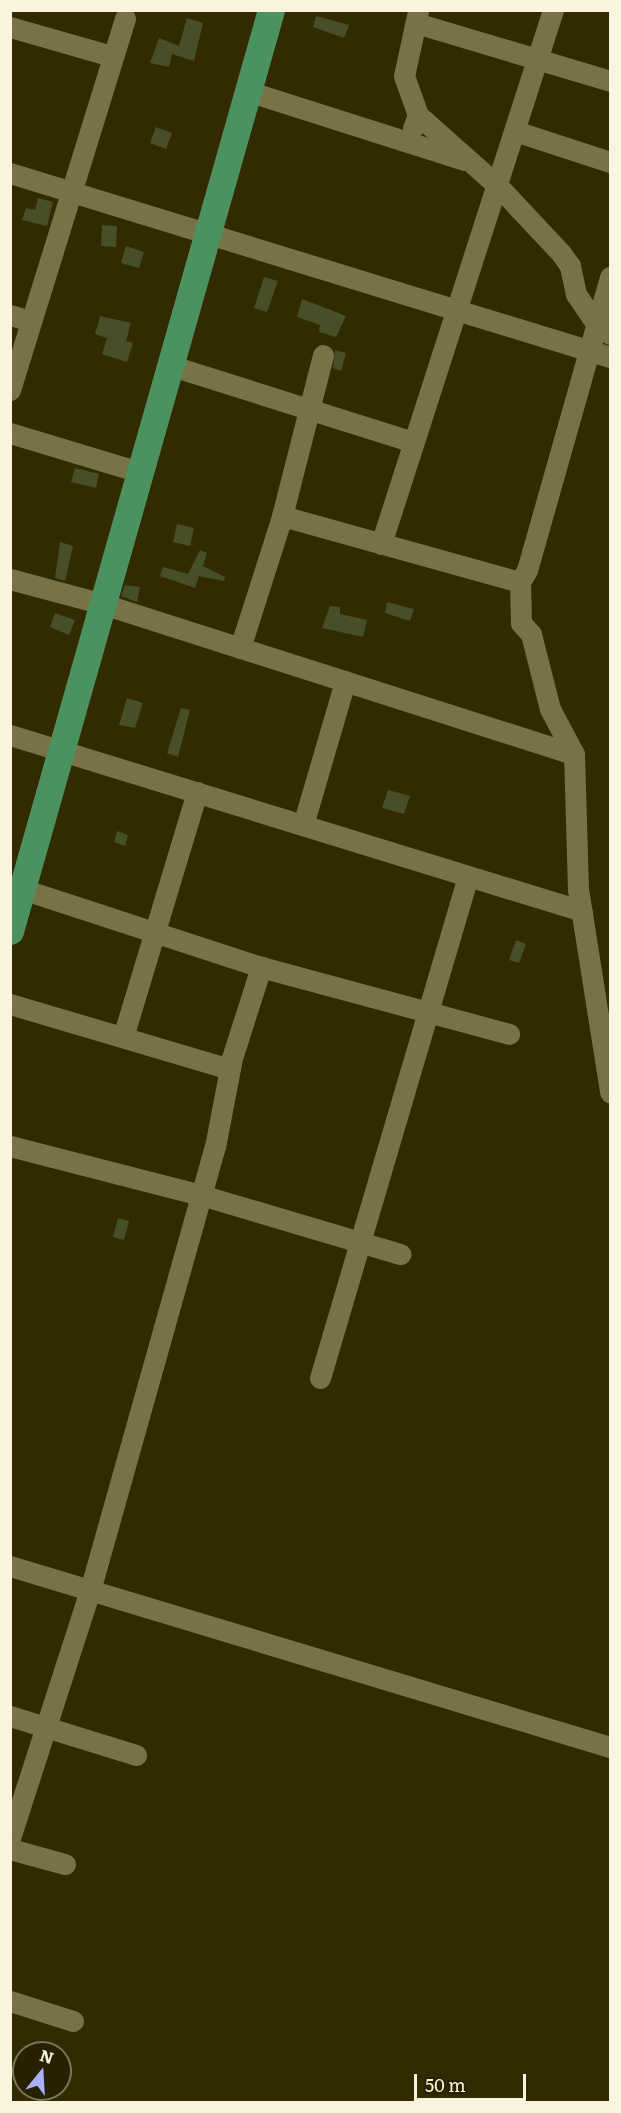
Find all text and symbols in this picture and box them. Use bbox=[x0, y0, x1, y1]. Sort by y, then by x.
north arrow bbox=[12, 2041, 72, 2101]
text: N bbox=[37, 2042, 57, 2069]
scale bar bbox=[417, 2062, 530, 2100]
text: 50 m bbox=[425, 2071, 466, 2098]

